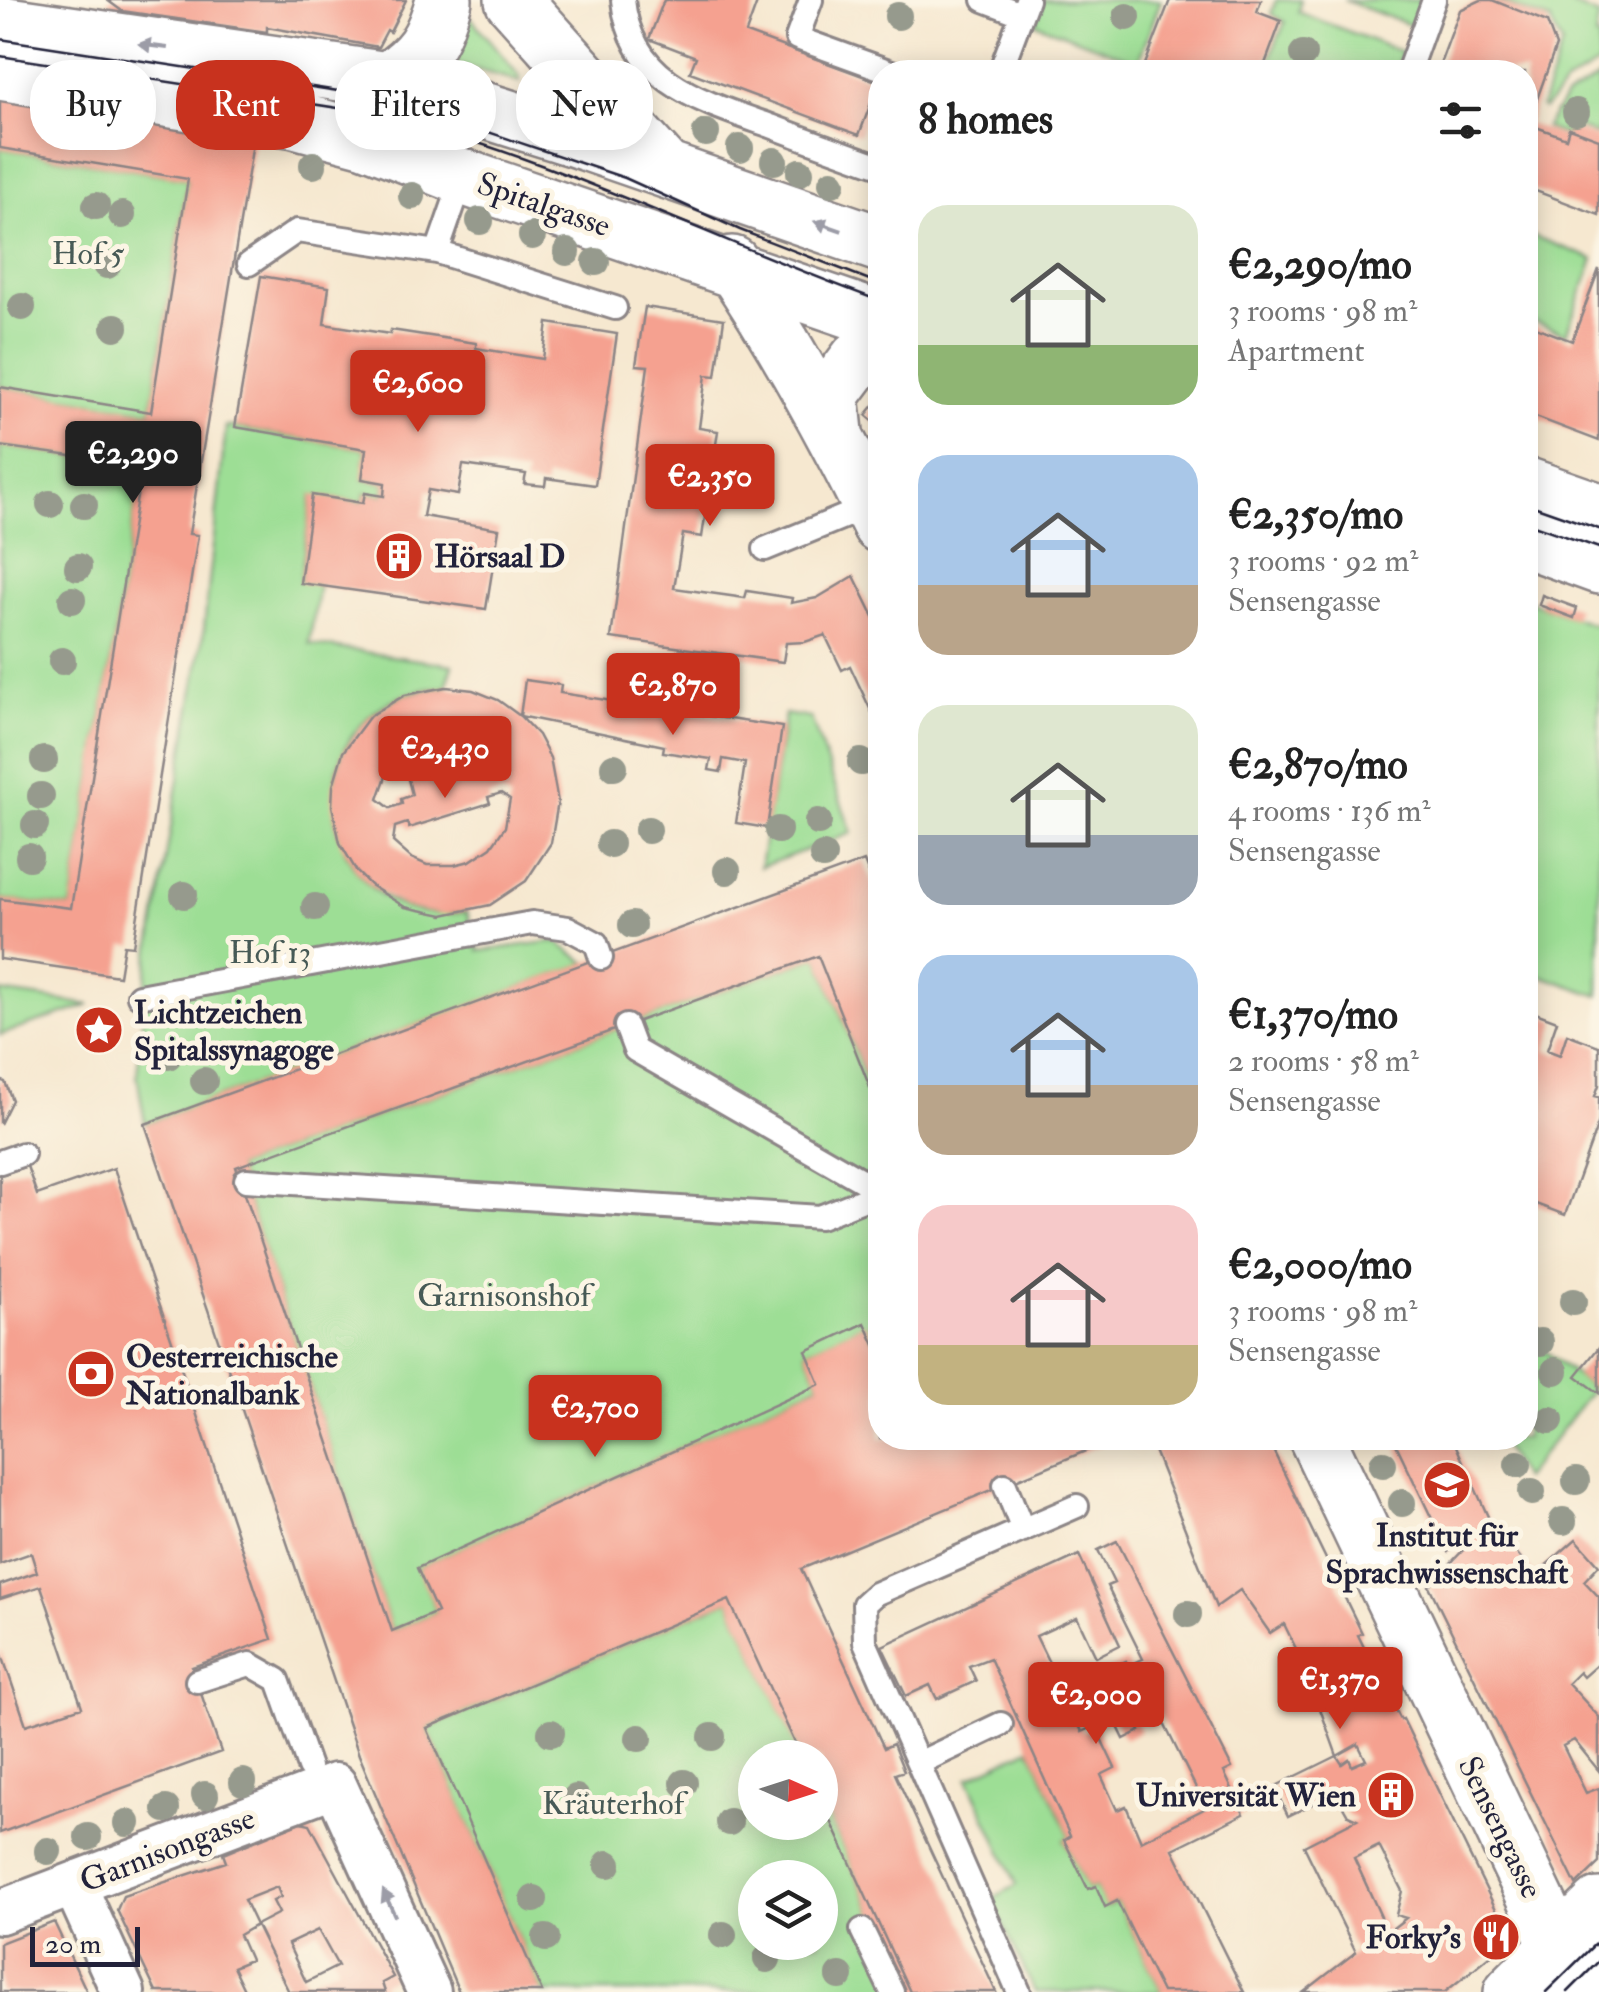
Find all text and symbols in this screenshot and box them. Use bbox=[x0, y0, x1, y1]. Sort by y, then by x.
one-way arrow bbox=[136, 38, 168, 54]
chip: Buy bbox=[30, 60, 156, 150]
chip: Rent bbox=[176, 60, 315, 150]
chip: Filters bbox=[335, 60, 496, 150]
chip: New bbox=[516, 60, 653, 150]
icon: filters bbox=[1433, 93, 1488, 148]
text: 8 homes bbox=[918, 94, 1053, 146]
street label: Spitalgasse bbox=[472, 164, 615, 246]
one-way arrow bbox=[813, 218, 843, 233]
park label: Hof 5 bbox=[52, 234, 124, 274]
text: €2,290/mo bbox=[1228, 239, 1412, 291]
icon: home bbox=[998, 245, 1118, 365]
text: 3 rooms · 98 m² bbox=[1228, 291, 1417, 331]
text: Apartment bbox=[1228, 331, 1365, 371]
pin: €2,600 bbox=[337, 350, 499, 435]
text: €2,600 bbox=[372, 362, 464, 402]
pin: €2,290 bbox=[52, 421, 214, 506]
text: €2,290 bbox=[87, 433, 179, 473]
pin: €2,350 bbox=[629, 444, 791, 529]
text: €2,350 bbox=[667, 456, 753, 496]
text: €2,350/mo bbox=[1228, 489, 1403, 541]
icon: home bbox=[998, 495, 1118, 615]
building icon: Hörsaal D bbox=[373, 530, 425, 582]
place label: Hörsaal D bbox=[434, 537, 565, 577]
text: 3 rooms · 92 m² bbox=[1228, 541, 1418, 581]
text: Sensengasse bbox=[1228, 581, 1381, 621]
pin: €2,870 bbox=[592, 653, 754, 738]
text: €2,870 bbox=[629, 665, 717, 705]
pin: €2,430 bbox=[364, 716, 526, 801]
text: €2,430 bbox=[400, 728, 490, 768]
text: €2,870/mo bbox=[1228, 739, 1408, 791]
icon: home bbox=[998, 745, 1118, 865]
text: 4 rooms · 136 m² bbox=[1228, 791, 1431, 831]
text: Sensengasse bbox=[1228, 831, 1381, 871]
park label: Hof 13 bbox=[229, 933, 311, 973]
text: €1,370/mo bbox=[1228, 989, 1398, 1041]
place label: Lichtzeichen Spitalssynagoge bbox=[134, 993, 334, 1070]
icon: home bbox=[998, 995, 1118, 1115]
place icon: Lichtzeichen Spitalssynagoge bbox=[73, 1004, 125, 1056]
text: 2 rooms · 58 m² bbox=[1228, 1041, 1419, 1081]
text: Sensengasse bbox=[1228, 1081, 1381, 1121]
text: €2,000/mo bbox=[1228, 1239, 1412, 1291]
icon: home bbox=[998, 1245, 1118, 1365]
park label: Garnisonshof bbox=[417, 1276, 595, 1316]
text: 3 rooms · 98 m² bbox=[1228, 1291, 1417, 1331]
text: Sensengasse bbox=[1228, 1331, 1381, 1371]
place label: Oesterreichische Nationalbank bbox=[125, 1337, 338, 1414]
bank icon: Oesterreichische Nationalbank bbox=[65, 1348, 117, 1400]
pin: €2,700 bbox=[514, 1375, 676, 1460]
text: €2,700 bbox=[551, 1387, 639, 1427]
school or university icon: Institut für Sprachwissenschaft bbox=[1421, 1459, 1473, 1511]
place label: Institut für Sprachwissenschaft bbox=[1326, 1516, 1569, 1593]
pin: €1,370 bbox=[1259, 1647, 1421, 1732]
text: €1,370 bbox=[1299, 1659, 1381, 1699]
pin: €2,000 bbox=[1015, 1662, 1177, 1747]
text: €2,000 bbox=[1050, 1674, 1142, 1714]
north arrow bbox=[738, 1740, 838, 1840]
map controls bbox=[738, 1740, 838, 1960]
street label: Sensengasse bbox=[1449, 1750, 1552, 1905]
building icon: Universität Wien bbox=[1365, 1769, 1417, 1821]
place label: Universität Wien bbox=[1136, 1776, 1357, 1816]
park label: Kräuterhof bbox=[542, 1784, 689, 1824]
street label: Garnisongasse bbox=[74, 1798, 260, 1902]
button: layers bbox=[738, 1860, 838, 1960]
one-way arrow bbox=[380, 1888, 397, 1917]
restaurant icon: Forky's bbox=[1470, 1911, 1522, 1963]
place label: Forky's bbox=[1366, 1918, 1461, 1958]
scale bar bbox=[30, 1922, 140, 1966]
text: 20 m bbox=[45, 1927, 101, 1962]

